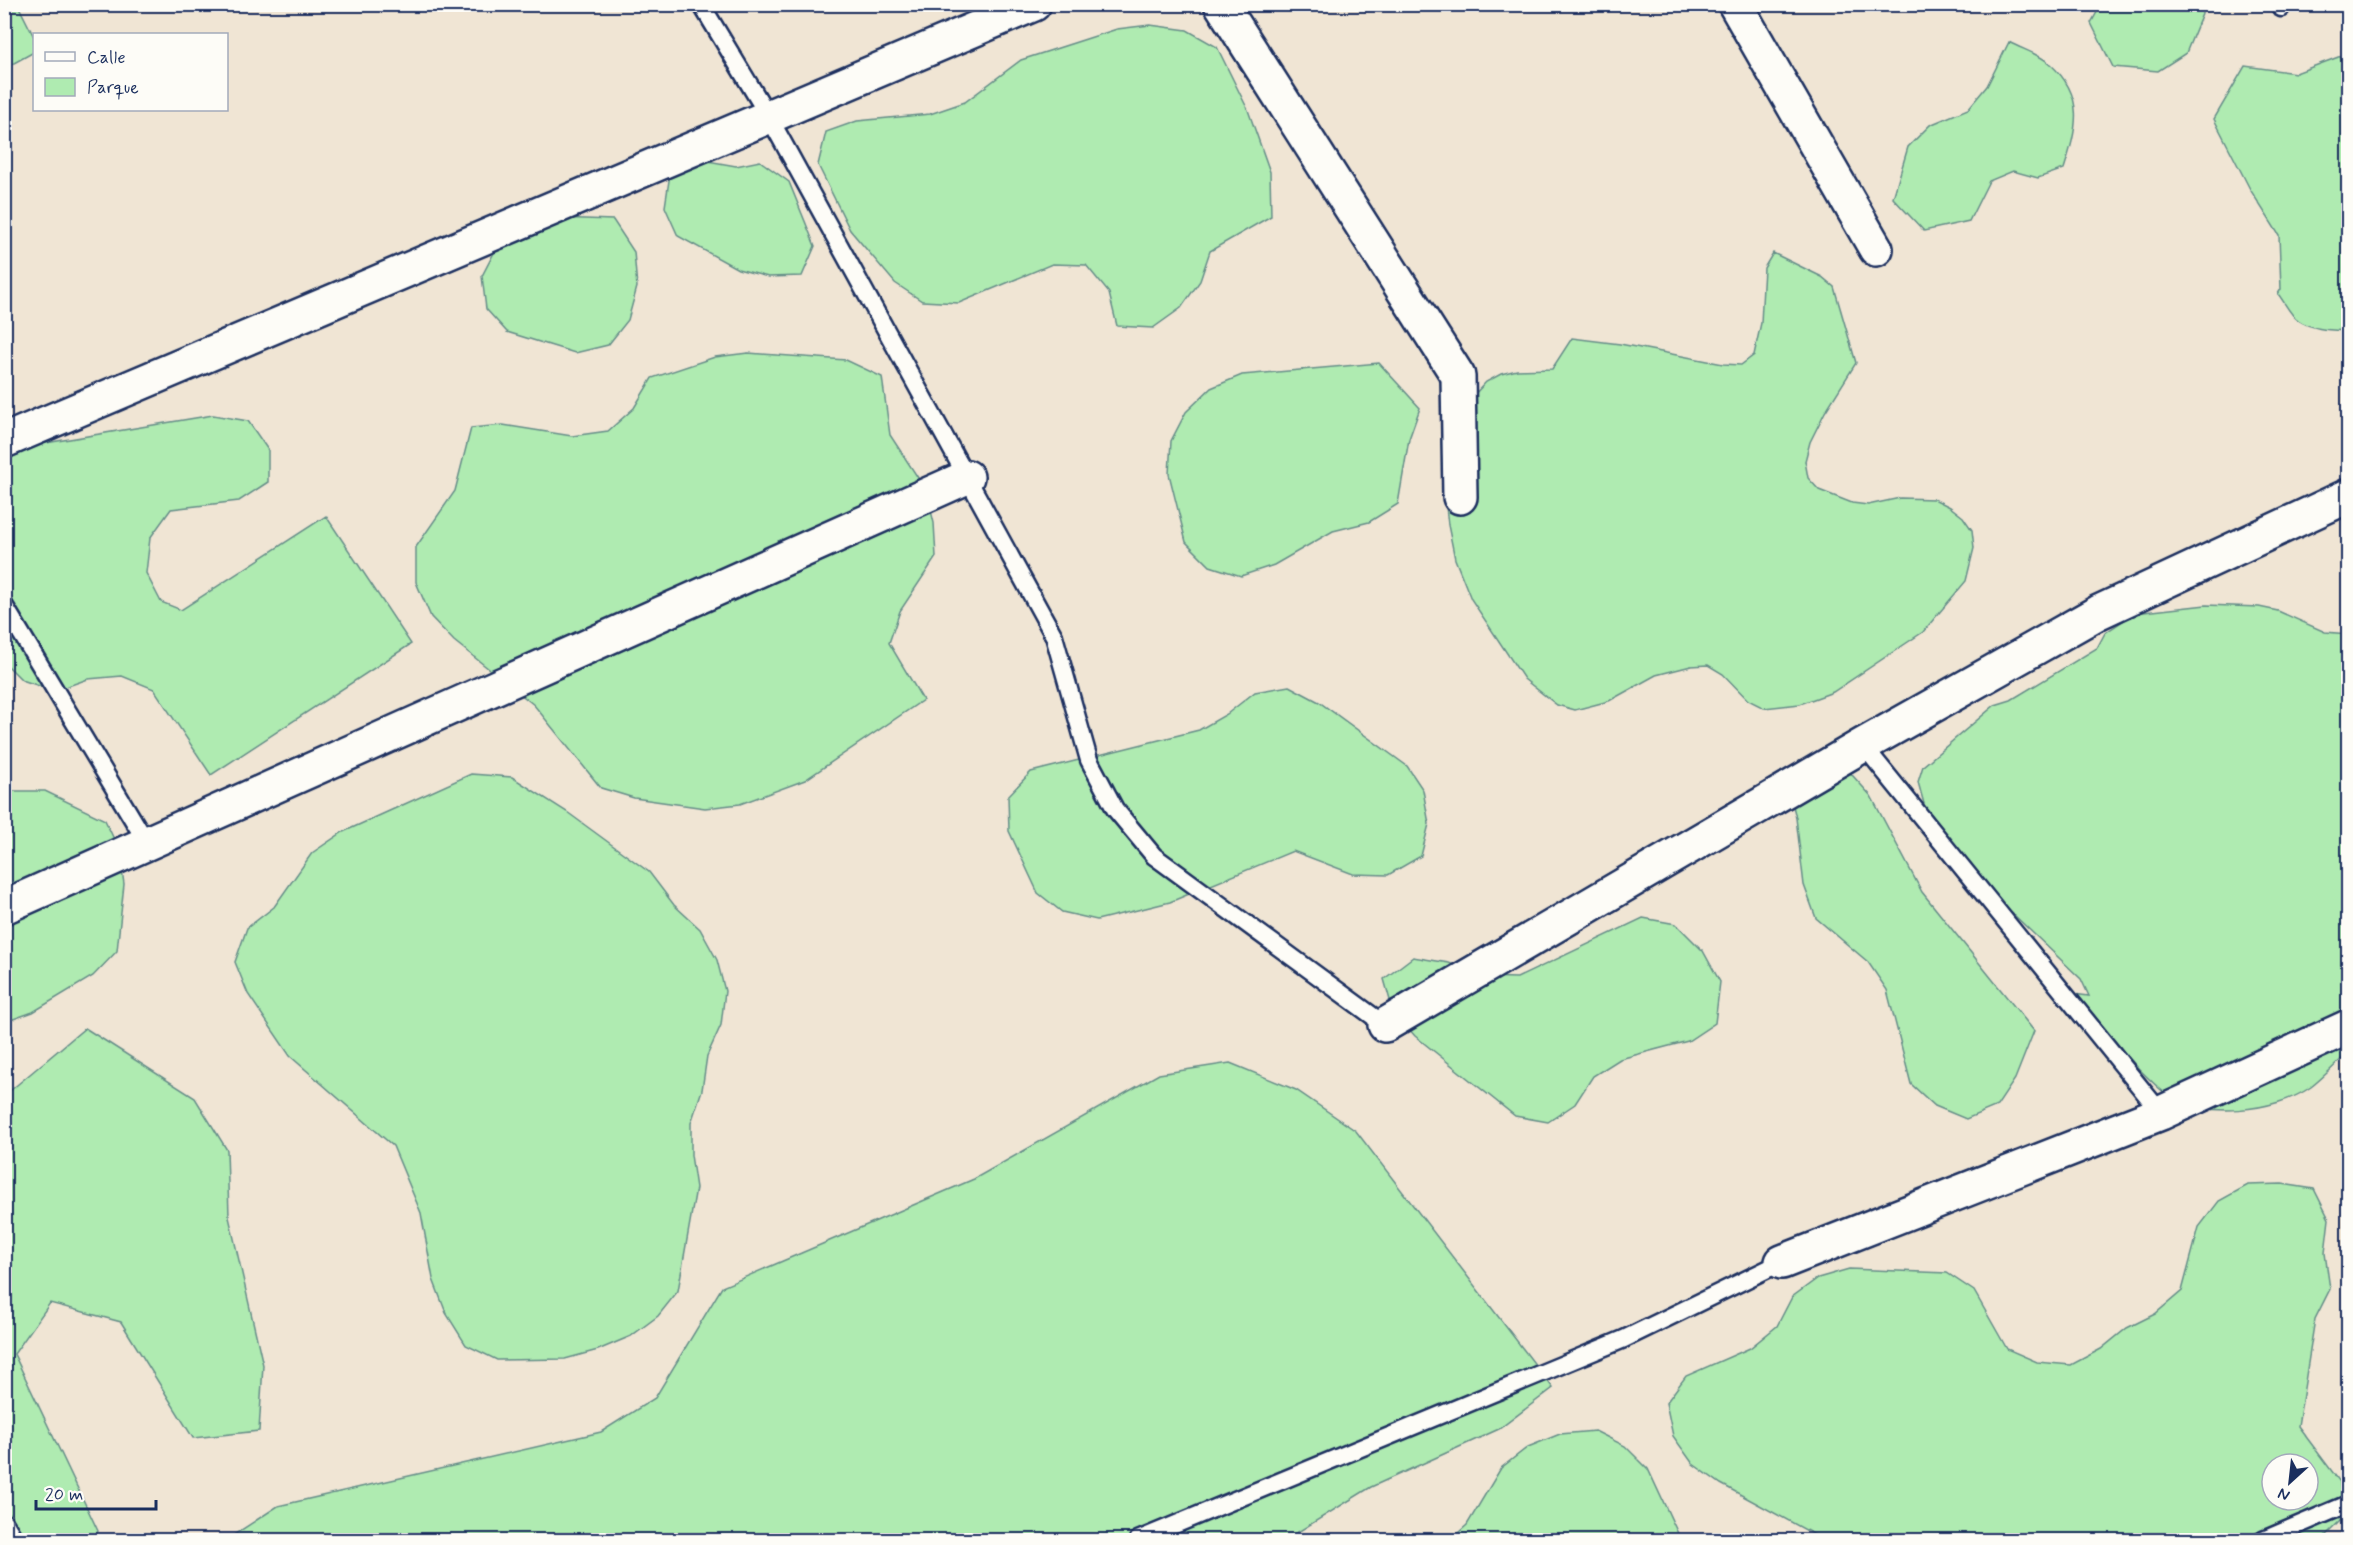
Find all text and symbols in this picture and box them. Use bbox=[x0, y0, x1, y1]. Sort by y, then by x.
legend bbox=[33, 33, 228, 111]
text: Calle bbox=[87, 46, 126, 70]
text: Parque bbox=[87, 76, 139, 100]
north arrow bbox=[2260, 1452, 2320, 1512]
scale bar bbox=[36, 1473, 156, 1511]
text: N bbox=[2274, 1482, 2293, 1506]
text: 20 m bbox=[45, 1483, 83, 1507]

